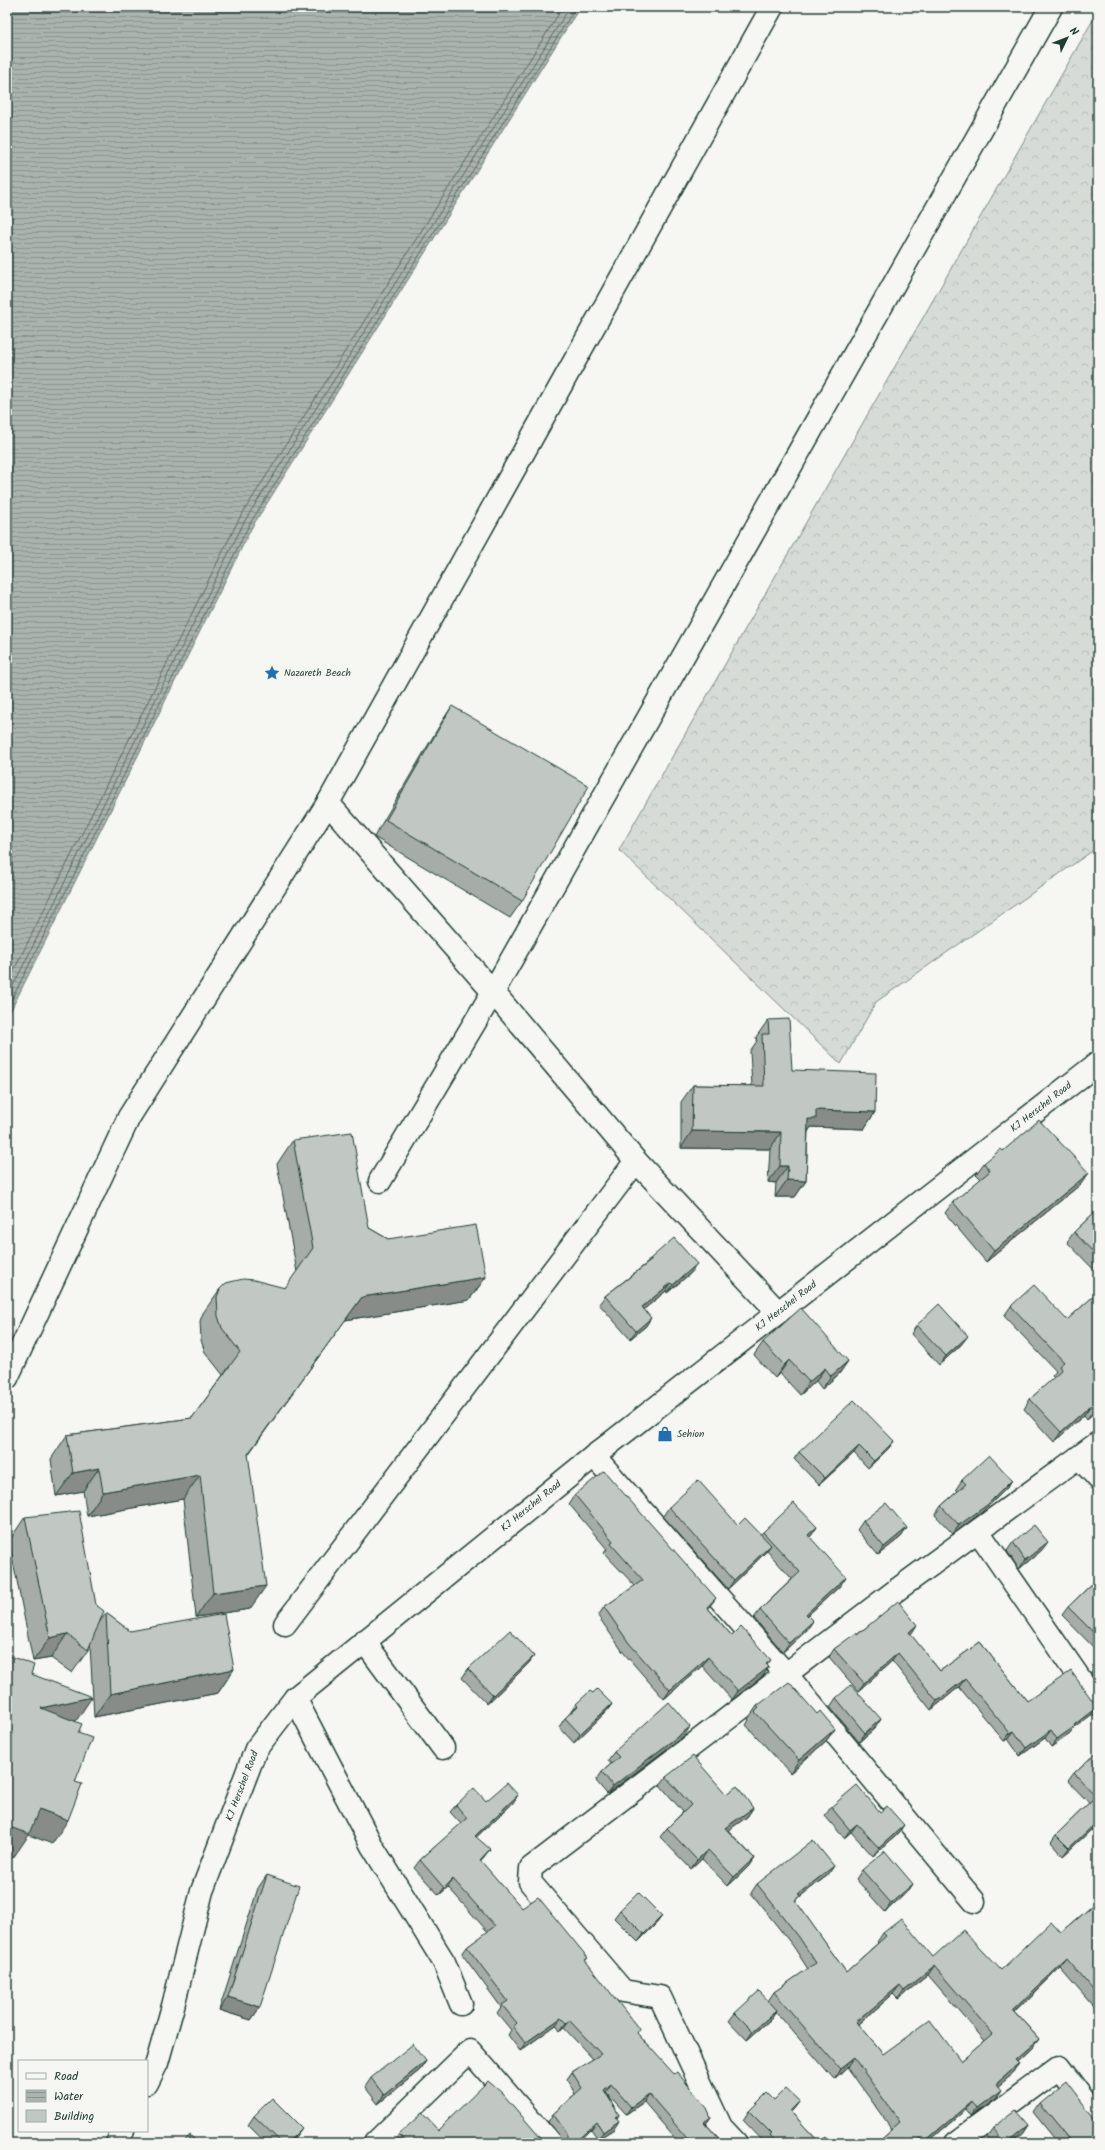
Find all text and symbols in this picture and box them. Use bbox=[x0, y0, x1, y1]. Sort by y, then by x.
north arrow bbox=[1047, 18, 1087, 58]
text: N bbox=[1065, 23, 1083, 41]
place icon: Nazareth Beach bbox=[263, 664, 281, 682]
place label: Nazareth Beach bbox=[284, 665, 351, 681]
street label: KJ Herschel Road bbox=[1007, 1077, 1076, 1136]
street label: KJ Herschel Road bbox=[752, 1276, 821, 1335]
shop icon: Sehion bbox=[656, 1425, 674, 1443]
place label: Sehion bbox=[677, 1426, 704, 1442]
street label: KJ Herschel Road bbox=[497, 1476, 566, 1536]
street label: KJ Herschel Road bbox=[221, 1748, 263, 1824]
legend bbox=[18, 2060, 148, 2132]
text: Road bbox=[54, 2067, 79, 2086]
text: Water bbox=[54, 2087, 84, 2106]
text: Building bbox=[54, 2107, 94, 2126]

